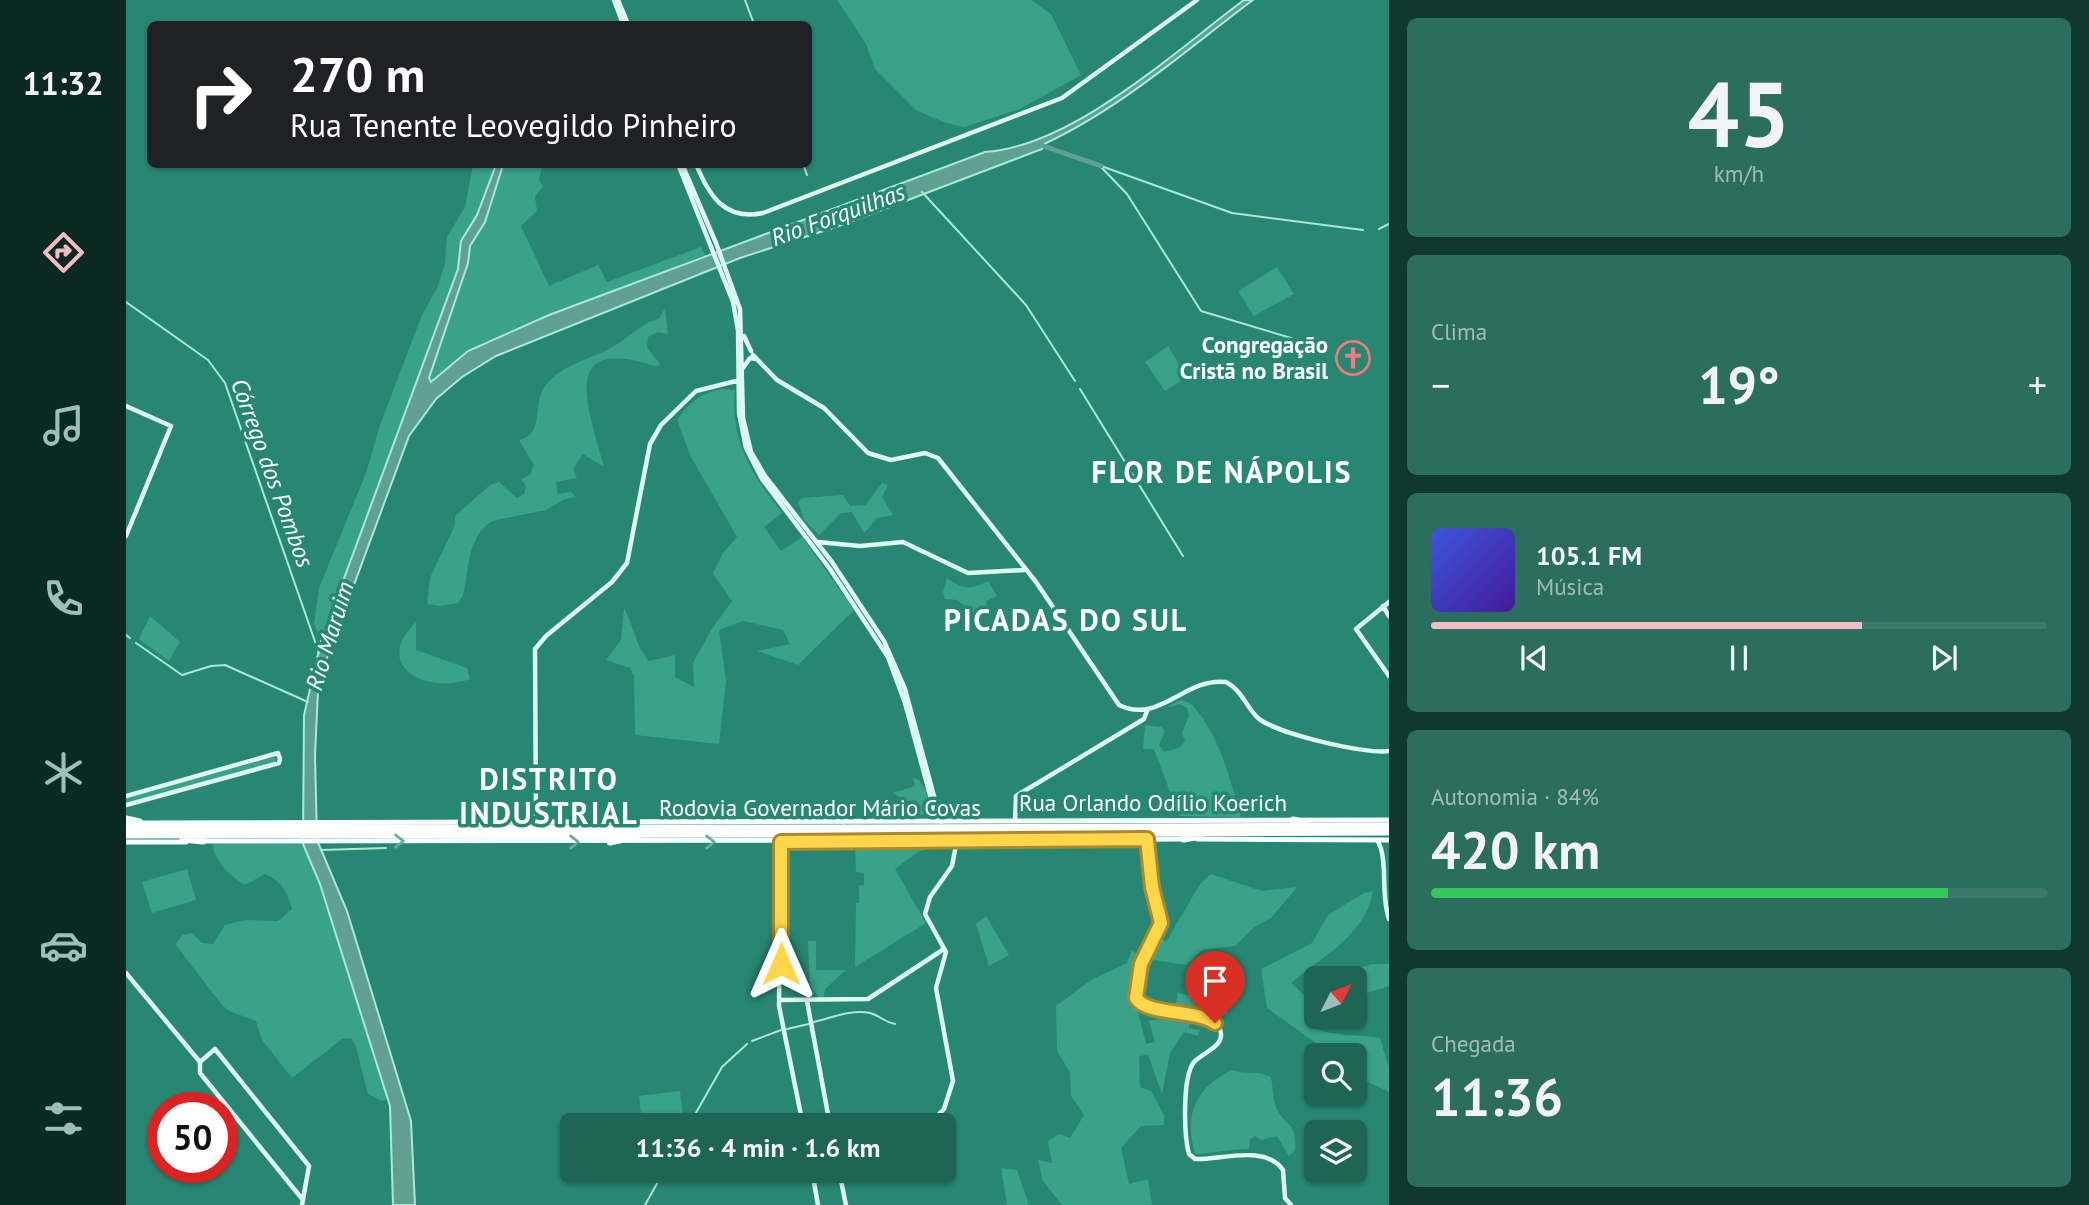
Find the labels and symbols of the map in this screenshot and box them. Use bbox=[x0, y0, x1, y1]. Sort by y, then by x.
water label: Rio Forquilhas bbox=[767, 176, 910, 253]
place label: Congregação Cristã no Brasil bbox=[1180, 330, 1328, 385]
church icon: Congregação Cristã no Brasil bbox=[1334, 339, 1372, 377]
water label: Córrego dos Pombos bbox=[224, 374, 321, 572]
district label: FLOR DE NÁPOLIS bbox=[1092, 452, 1352, 491]
water label: Rio Maruim bbox=[298, 578, 361, 694]
district label: PICADAS DO SUL bbox=[944, 600, 1188, 639]
district label: DISTRITO INDUSTRIAL bbox=[459, 759, 639, 832]
street label: Rua Orlando Odílio Koerich bbox=[1019, 788, 1287, 817]
street label: Rodovia Governador Mário Covas bbox=[659, 793, 981, 822]
one-way arrow bbox=[394, 833, 405, 849]
one-way arrow bbox=[569, 834, 580, 850]
one-way arrow bbox=[705, 834, 716, 850]
position arrow bbox=[744, 927, 818, 1001]
pin bbox=[1185, 951, 1245, 1023]
north arrow bbox=[1304, 966, 1367, 1029]
speed limit sign: 50 bbox=[147, 1092, 238, 1183]

